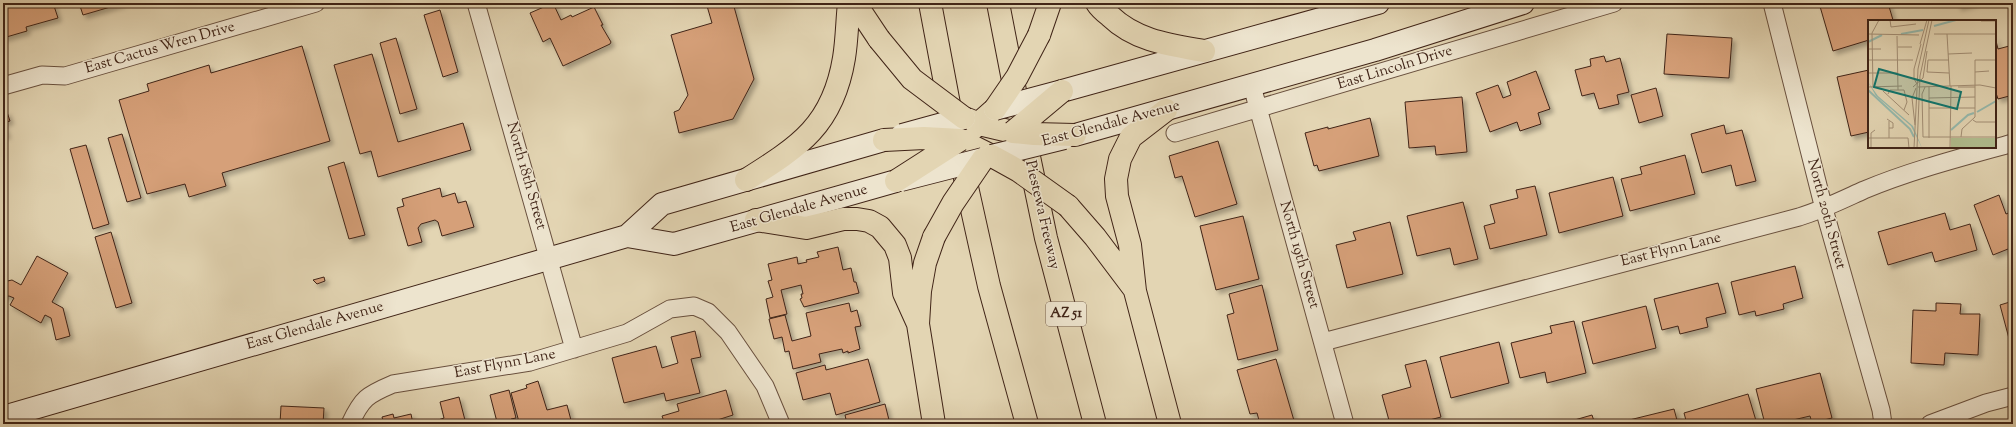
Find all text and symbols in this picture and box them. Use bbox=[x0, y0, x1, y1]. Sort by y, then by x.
street label: East Cactus Wren Drive bbox=[83, 17, 237, 79]
inset map bbox=[1868, 20, 1996, 148]
street label: East Lincoln Drive bbox=[1335, 40, 1455, 96]
street label: East Glendale Avenue bbox=[1040, 95, 1182, 153]
street label: North 18th Street bbox=[501, 120, 551, 232]
street label: North 20th Street bbox=[1801, 156, 1851, 272]
street label: Piestewa Freeway bbox=[1019, 158, 1065, 272]
street label: East Glendale Avenue bbox=[728, 179, 870, 239]
street label: North 19th Street bbox=[1274, 199, 1324, 311]
street label: East Flynn Lane bbox=[1619, 227, 1723, 273]
street label: East Glendale Avenue bbox=[244, 296, 386, 356]
road number: AZ 51 bbox=[1046, 302, 1086, 326]
street label: East Flynn Lane bbox=[453, 344, 557, 384]

